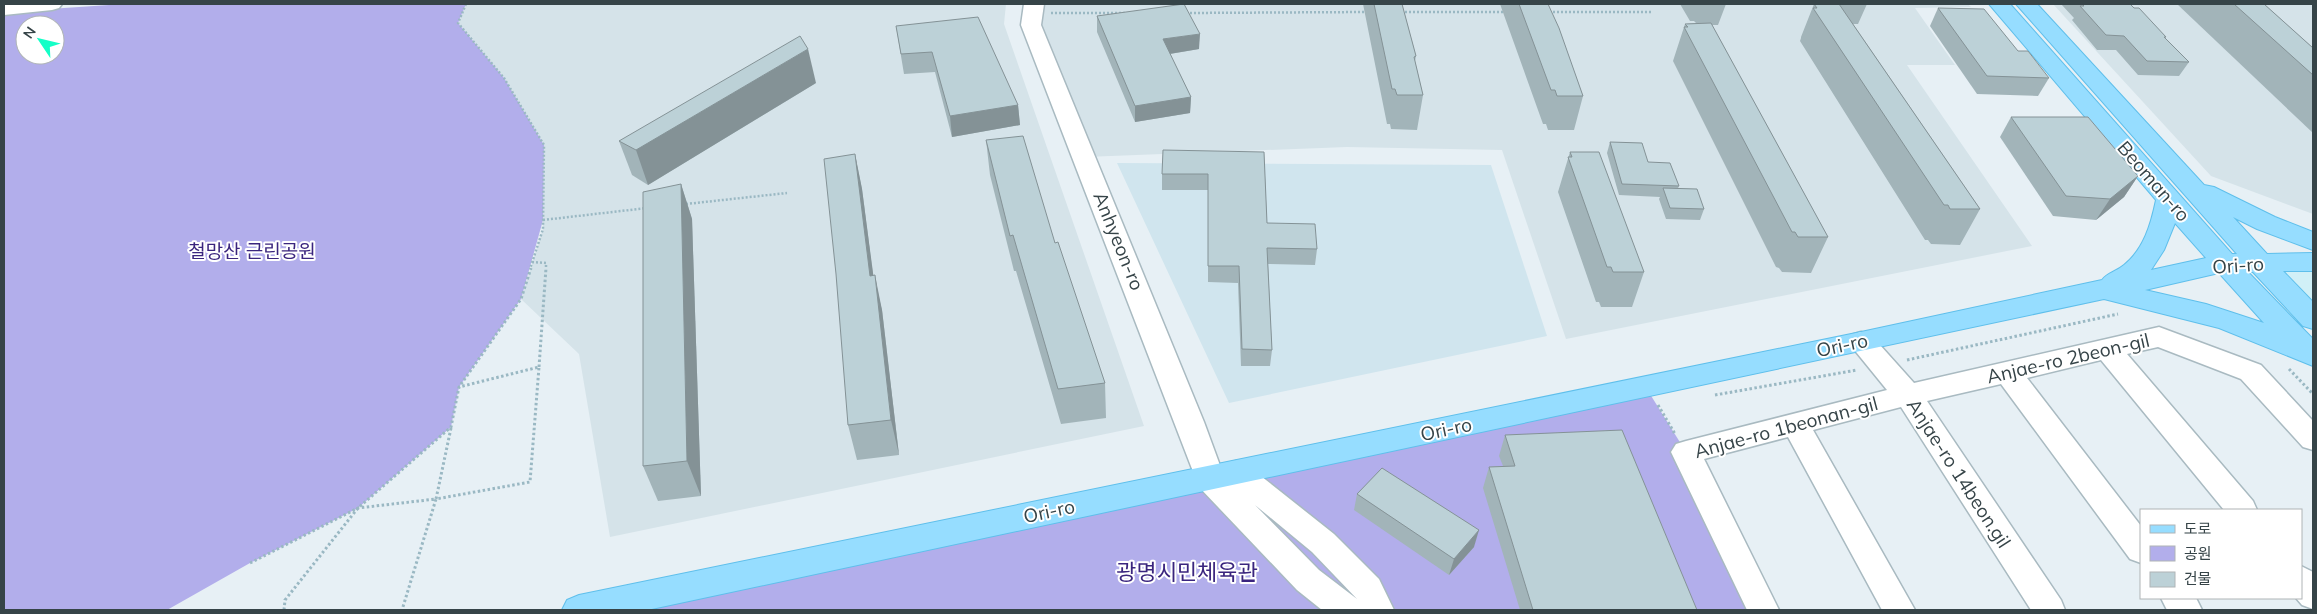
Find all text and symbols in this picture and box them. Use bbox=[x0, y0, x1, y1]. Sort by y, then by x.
north arrow bbox=[15, 15, 65, 65]
text: N bbox=[19, 23, 40, 42]
street label: Beoman-ro bbox=[2112, 136, 2196, 226]
street label: Anhyeon-ro bbox=[1088, 188, 1150, 294]
park label: 철망산 근린공원 bbox=[188, 239, 316, 263]
street label: Ori-ro bbox=[2211, 251, 2265, 279]
street label: Ori-ro bbox=[1814, 328, 1870, 362]
street label: Anjae-ro 2beon-gil bbox=[1984, 328, 2152, 388]
street label: Anjae-ro 1beonan-gil bbox=[1692, 391, 1880, 463]
street label: Anjae-ro 14beon.gil bbox=[1902, 394, 2016, 552]
street label: Ori-ro bbox=[1418, 412, 1474, 446]
street label: Ori-ro bbox=[1021, 494, 1077, 528]
legend bbox=[2140, 509, 2302, 599]
text: 도로 bbox=[2184, 519, 2212, 538]
text: 공원 bbox=[2184, 544, 2212, 563]
park label: 광명시민체육관 bbox=[1116, 558, 1258, 586]
text: 건물 bbox=[2184, 569, 2212, 588]

